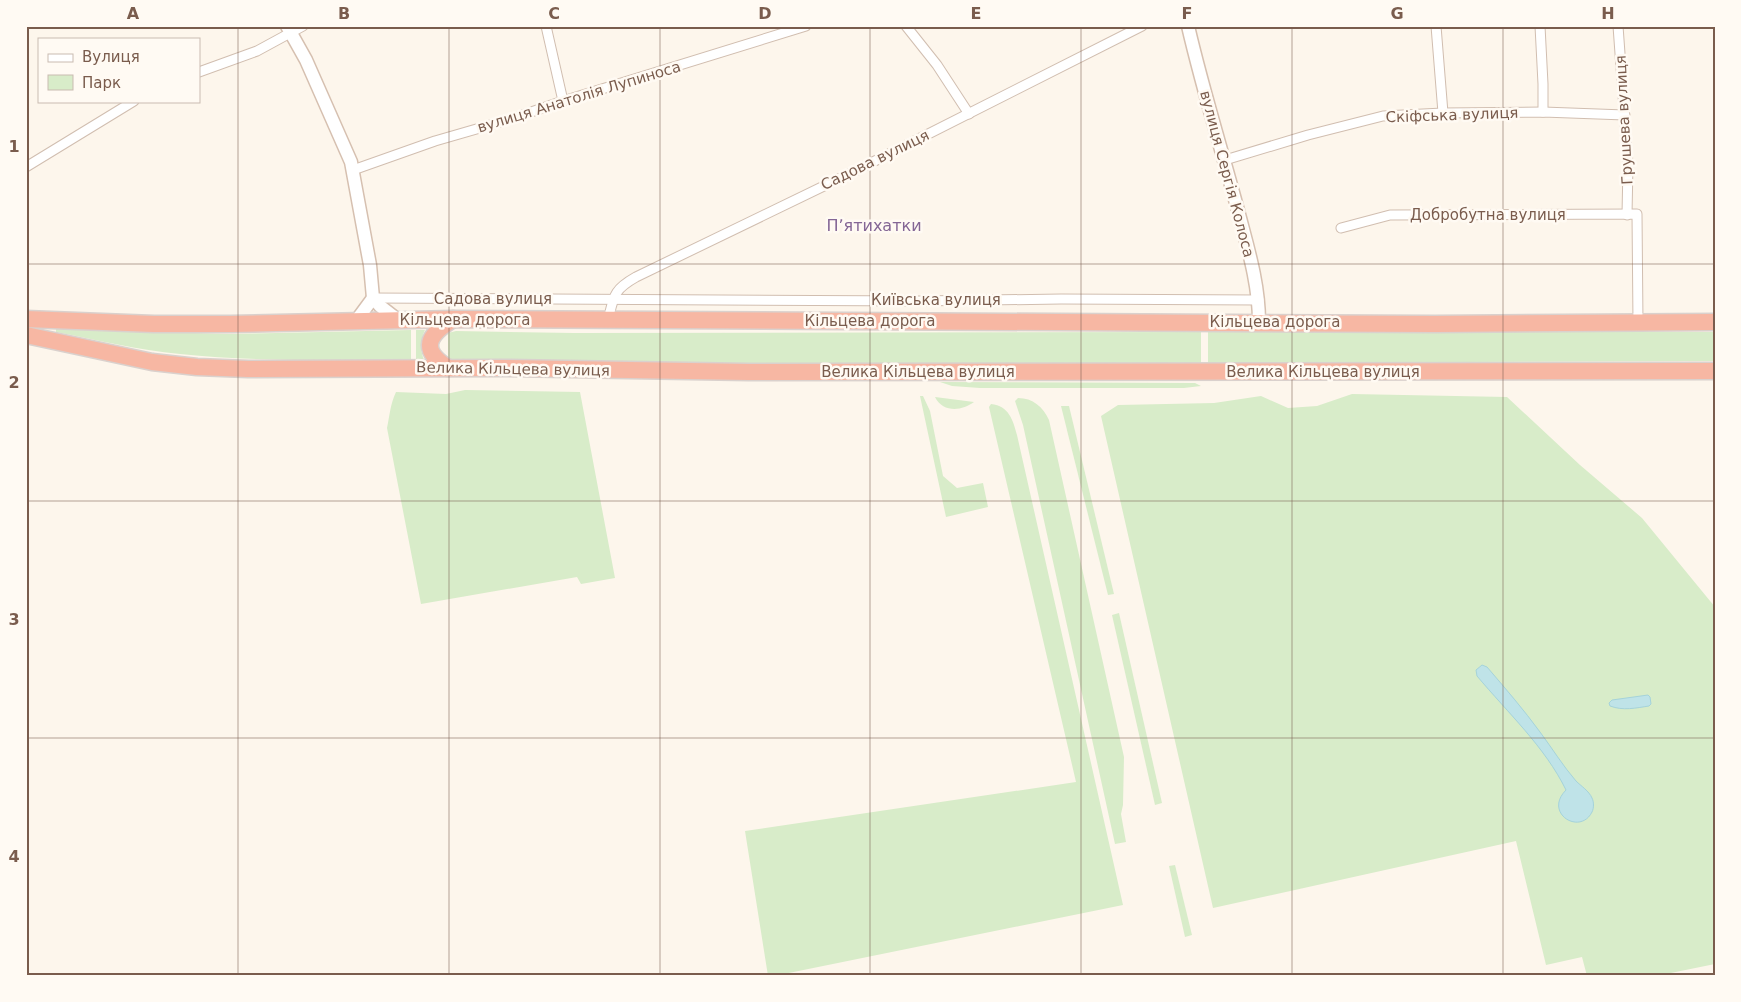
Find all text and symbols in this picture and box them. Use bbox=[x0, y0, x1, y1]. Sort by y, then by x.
text: A bbox=[127, 4, 140, 23]
text: B bbox=[338, 4, 350, 23]
text: C bbox=[548, 4, 560, 23]
text: D bbox=[758, 4, 772, 23]
text: E bbox=[971, 4, 981, 23]
text: F bbox=[1182, 4, 1192, 23]
text: G bbox=[1390, 4, 1404, 23]
text: H bbox=[1601, 4, 1615, 23]
legend bbox=[38, 38, 200, 102]
text: Вулиця bbox=[82, 48, 140, 66]
street label: Грушева вулиця bbox=[1612, 55, 1636, 185]
street label: вулиця Анатолія Лупиноса bbox=[475, 57, 683, 137]
text: Парк bbox=[82, 74, 121, 92]
street label: вулиця Сергія Колоса bbox=[1196, 89, 1258, 259]
street label: Скіфська вулиця bbox=[1385, 104, 1519, 126]
street label: Садова вулиця bbox=[818, 126, 932, 194]
text: 1 bbox=[8, 137, 20, 156]
street label: Добробутна вулиця bbox=[1410, 206, 1566, 224]
district label: Пʼятихатки bbox=[826, 216, 922, 235]
street label: Садова вулиця bbox=[434, 290, 552, 308]
street label: Київська вулиця bbox=[871, 291, 1001, 309]
street label: Кільцева дорога bbox=[400, 311, 530, 329]
street label: Кільцева дорога bbox=[805, 312, 935, 330]
street label: Кільцева дорога bbox=[1210, 313, 1340, 331]
street label: Велика Кільцева вулиця bbox=[416, 358, 610, 380]
street label: Велика Кільцева вулиця bbox=[821, 363, 1015, 381]
street label: Велика Кільцева вулиця bbox=[1226, 363, 1420, 381]
text: 2 bbox=[8, 373, 20, 392]
text: 3 bbox=[8, 610, 20, 629]
text: 4 bbox=[8, 847, 20, 866]

